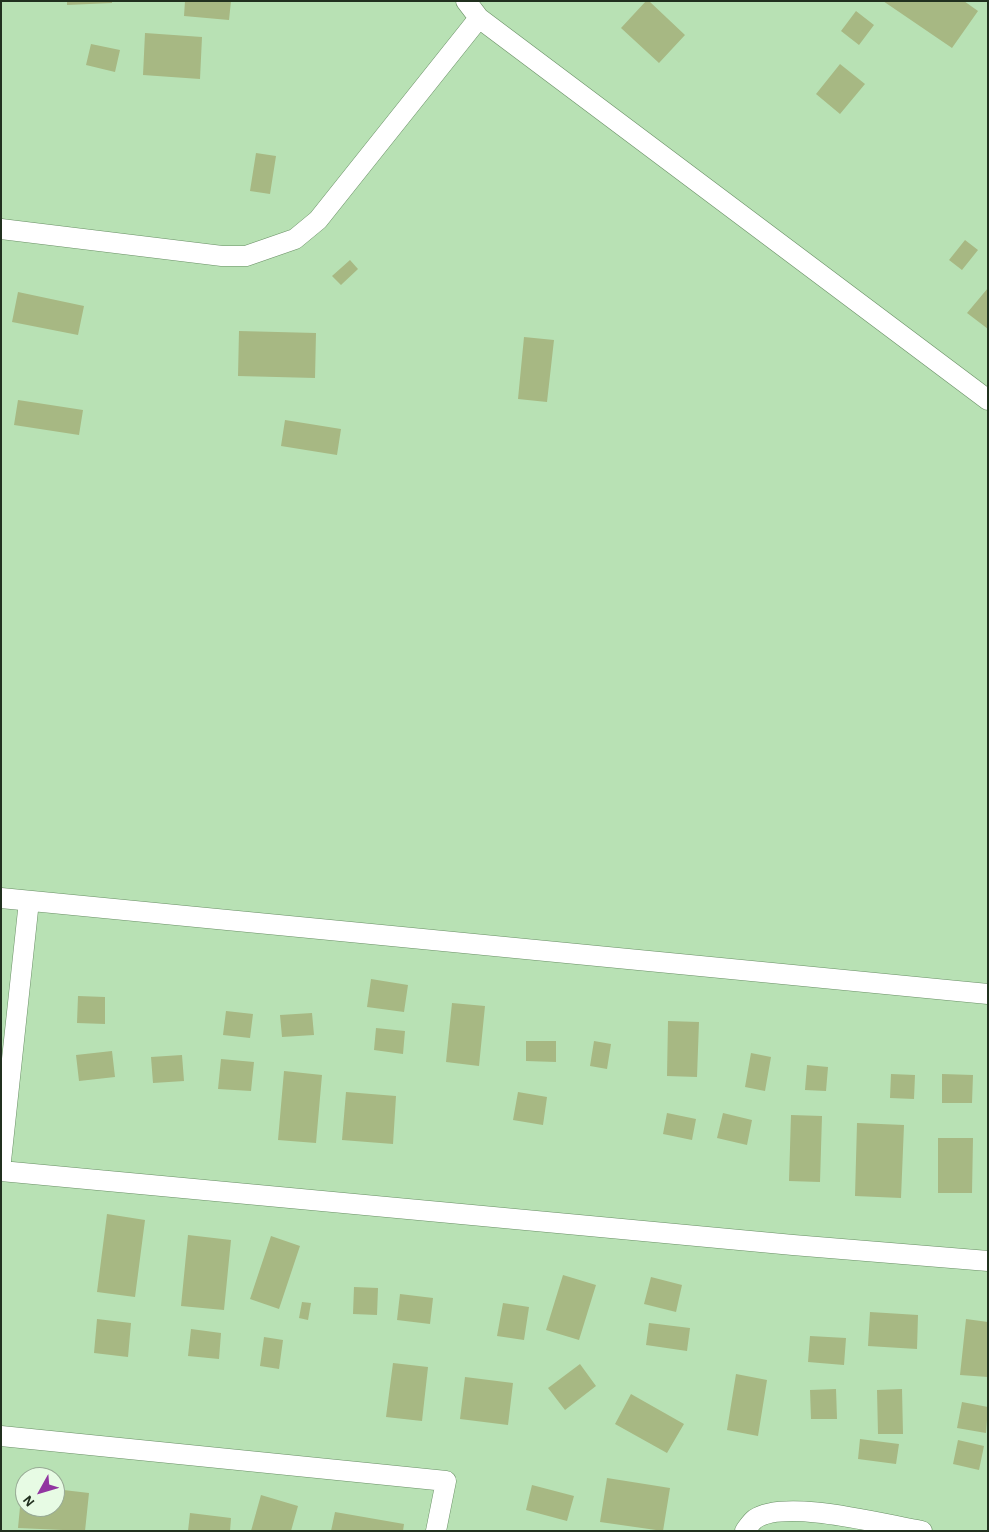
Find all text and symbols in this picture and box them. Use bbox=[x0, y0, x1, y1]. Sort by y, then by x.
north arrow bbox=[15, 1467, 65, 1517]
text: N bbox=[21, 1493, 38, 1509]

